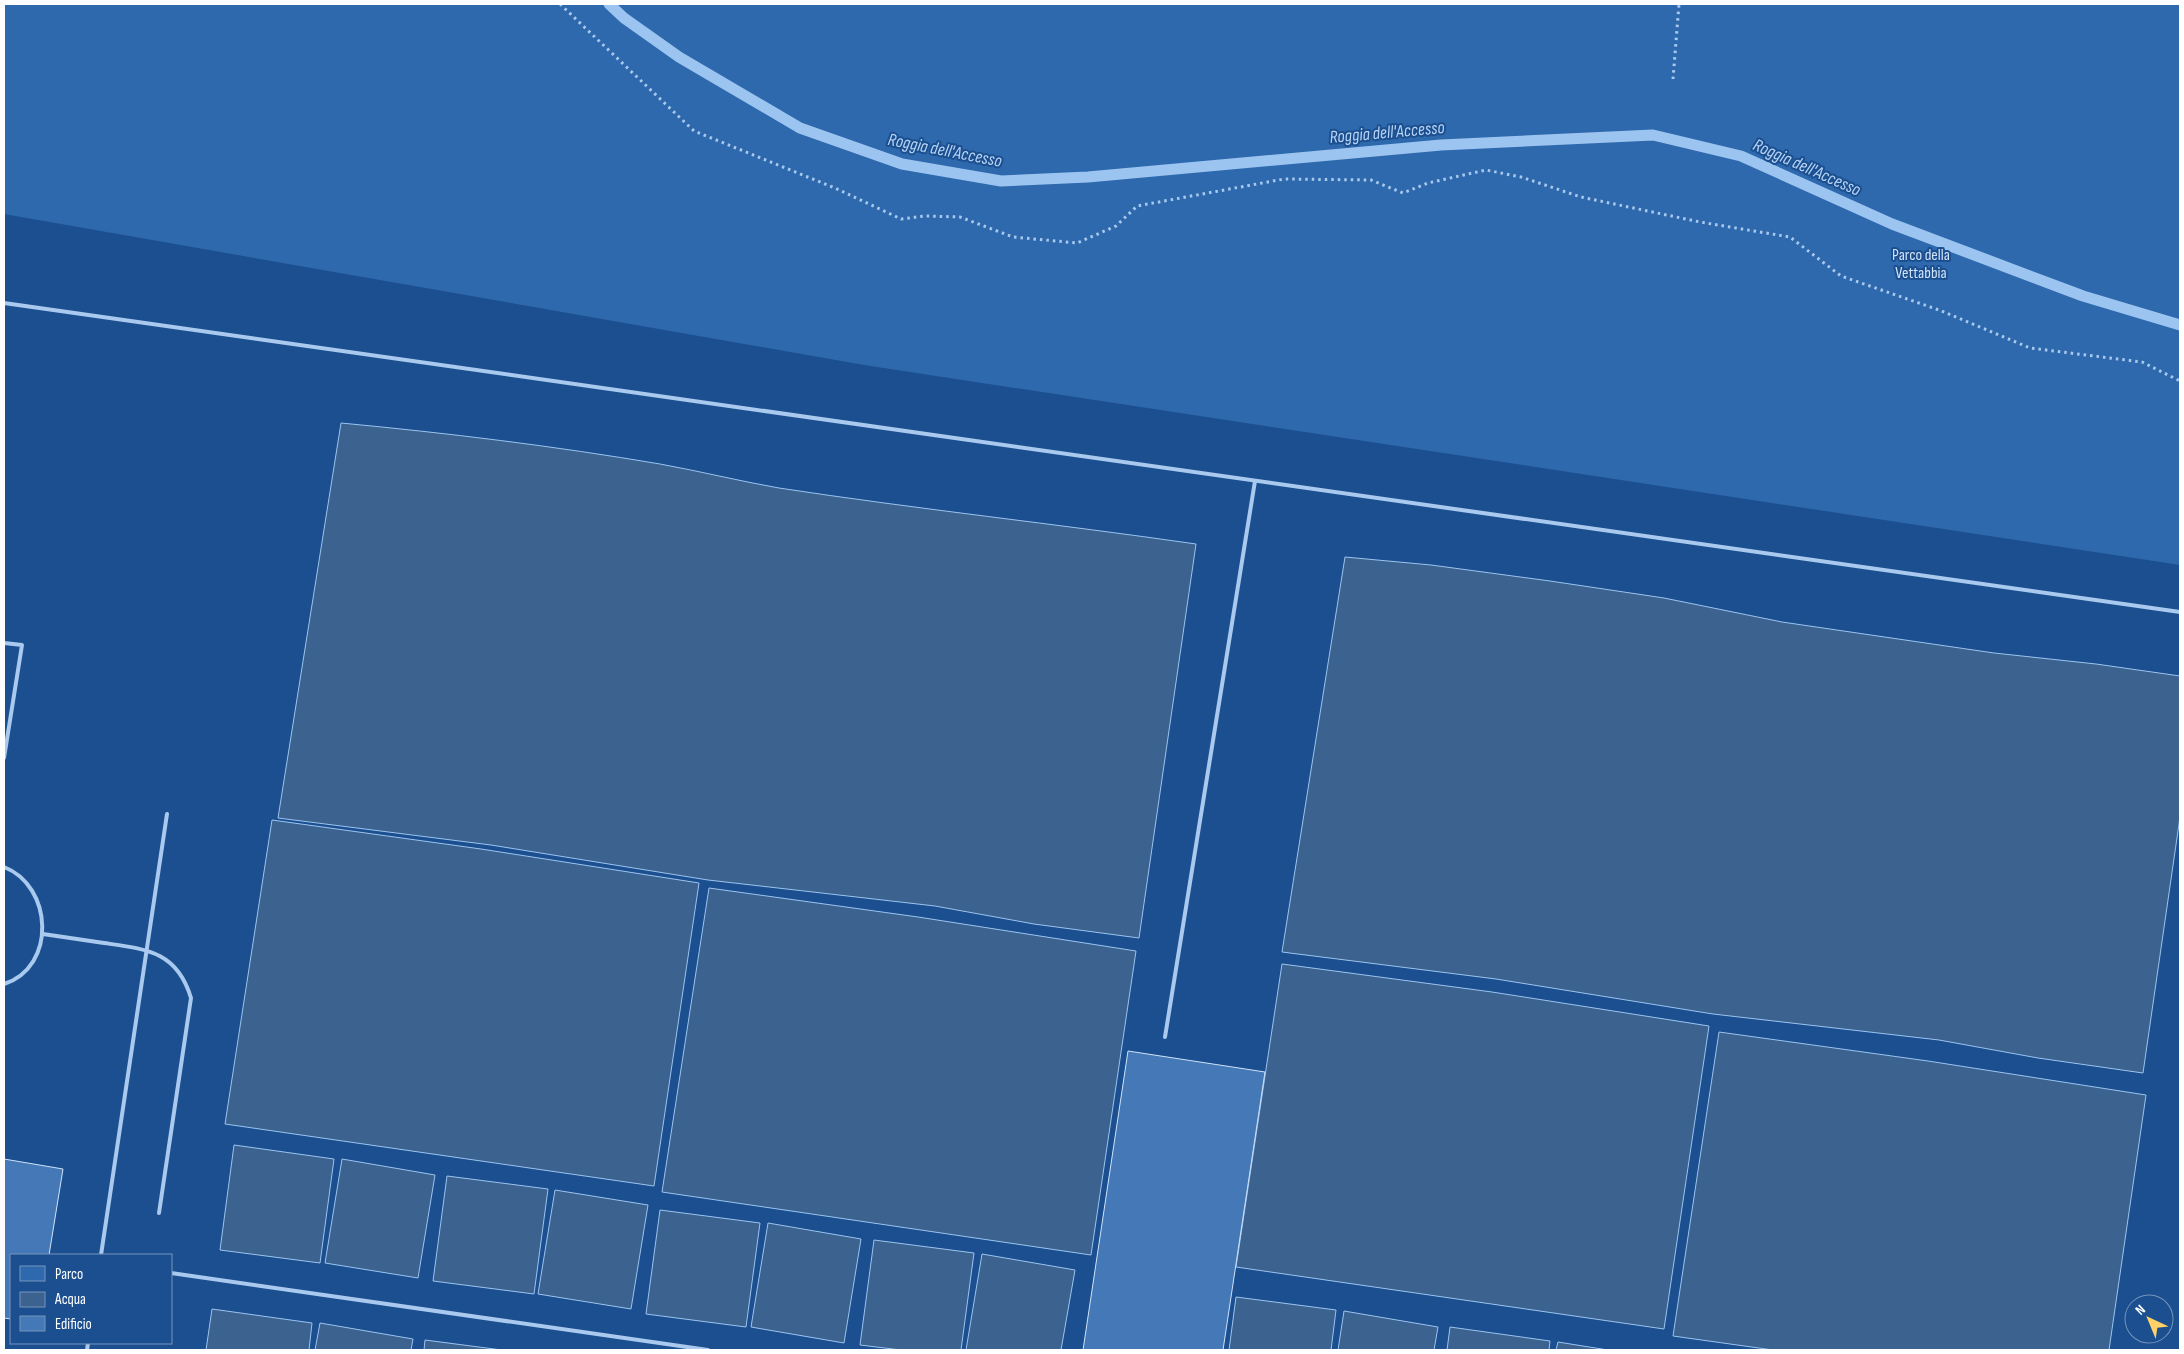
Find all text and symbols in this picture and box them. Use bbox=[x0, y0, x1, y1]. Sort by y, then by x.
water label: Roggia dell'Accesso bbox=[1329, 117, 1446, 148]
water label: Roggia dell'Accesso bbox=[886, 129, 1004, 172]
water label: Roggia dell'Accesso bbox=[1750, 134, 1865, 201]
park label: Parco della Vettabbia bbox=[1892, 246, 1950, 283]
legend bbox=[10, 1254, 172, 1344]
text: Parco bbox=[55, 1265, 83, 1284]
text: Acqua bbox=[54, 1290, 86, 1309]
north arrow bbox=[2124, 1294, 2174, 1344]
text: N bbox=[2132, 1301, 2149, 1319]
text: Edificio bbox=[55, 1315, 92, 1334]

